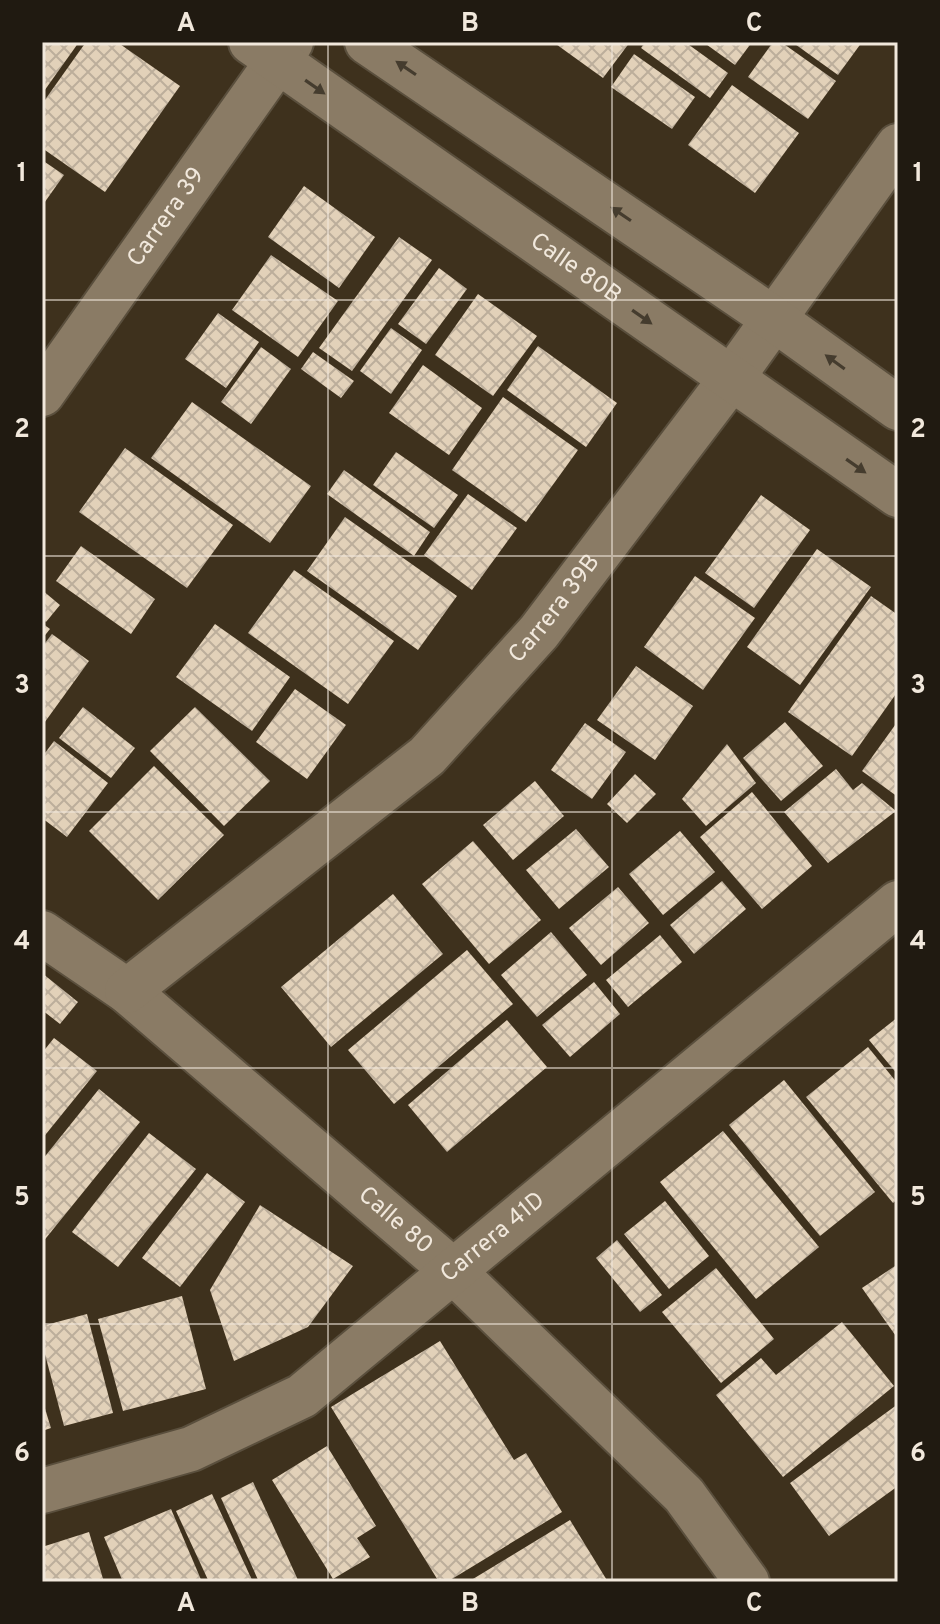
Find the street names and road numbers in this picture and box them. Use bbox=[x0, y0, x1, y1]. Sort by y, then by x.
street label: Carrera 39 bbox=[121, 162, 212, 273]
street label: Calle 80B bbox=[524, 227, 627, 312]
street label: Carrera 39B bbox=[503, 549, 607, 670]
street label: Calle 80 bbox=[351, 1181, 439, 1261]
street label: Carrera 41D bbox=[435, 1186, 552, 1290]

